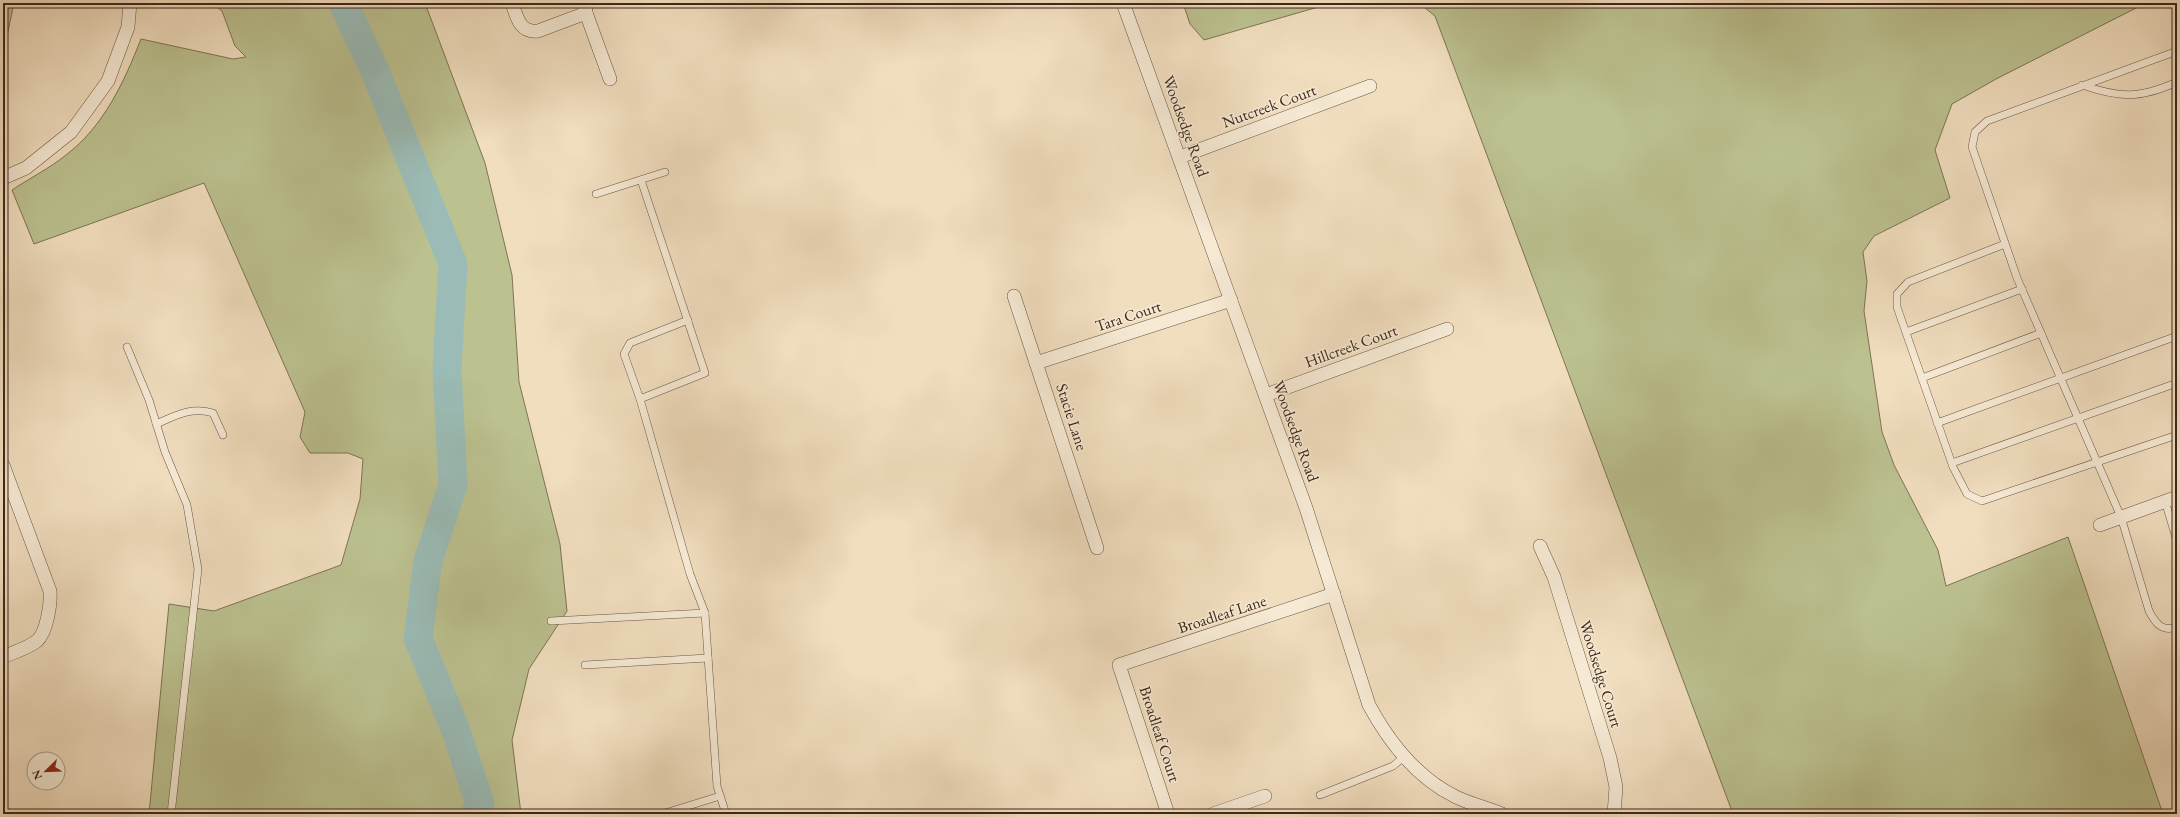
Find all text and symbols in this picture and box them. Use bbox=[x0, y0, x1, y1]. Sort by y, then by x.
street label: Woodsedge Road bbox=[1158, 72, 1214, 180]
street label: Nutcreek Court bbox=[1219, 79, 1319, 133]
street label: Tara Court bbox=[1092, 295, 1164, 337]
street label: Hillcreek Court bbox=[1302, 319, 1400, 373]
street label: Woodsedge Road bbox=[1268, 377, 1324, 485]
street label: Stacie Lane bbox=[1051, 381, 1093, 453]
street label: Broadleaf Lane bbox=[1175, 590, 1269, 638]
street label: Woodsedge Court bbox=[1575, 618, 1627, 730]
street label: Broadleaf Court bbox=[1135, 683, 1185, 785]
north arrow bbox=[26, 751, 66, 791]
text: N bbox=[29, 768, 45, 782]

